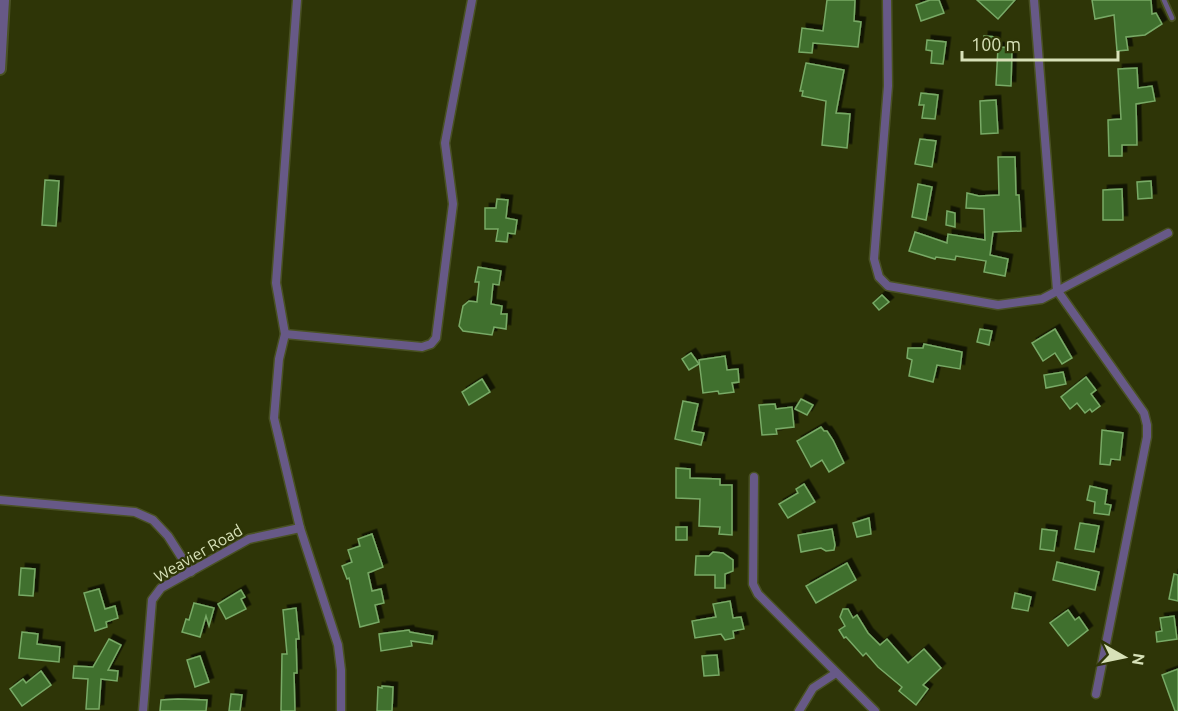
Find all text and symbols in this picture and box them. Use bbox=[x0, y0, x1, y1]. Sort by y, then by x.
scale bar bbox=[962, 24, 1118, 62]
text: 100 m bbox=[971, 34, 1021, 54]
street label: Weavier Road bbox=[151, 521, 245, 585]
north arrow bbox=[1094, 627, 1154, 687]
text: N bbox=[1129, 652, 1149, 667]

